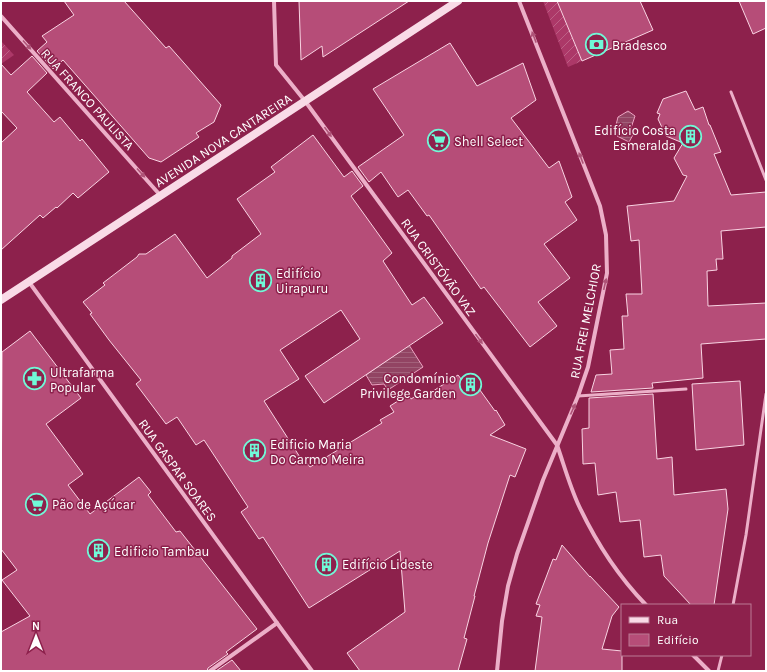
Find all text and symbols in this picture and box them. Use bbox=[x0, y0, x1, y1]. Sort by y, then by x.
one-way arrow bbox=[530, 31, 536, 43]
bank icon: Bradesco bbox=[583, 32, 609, 58]
place label: Bradesco bbox=[612, 38, 667, 53]
one-way arrow bbox=[22, 40, 32, 50]
street label: RUA FRANCO PAULISTA bbox=[38, 46, 137, 154]
street label: AVENIDA NOVA CANTAREIRA bbox=[152, 90, 295, 190]
place label: Edifício Costa Esmeralda bbox=[594, 123, 676, 153]
building icon: Edifício Costa Esmeralda bbox=[678, 124, 704, 150]
one-way arrow bbox=[323, 127, 332, 138]
supermarket icon: Shell Select bbox=[425, 128, 451, 154]
place label: Shell Select bbox=[454, 134, 523, 149]
one-way arrow bbox=[578, 152, 584, 164]
one-way arrow bbox=[136, 169, 145, 178]
street label: RUA CRISTÓVÃO VAZ bbox=[398, 215, 480, 319]
street label: RUA FREI MELCHIOR bbox=[567, 262, 604, 380]
place label: Edifício Uirapuru bbox=[276, 266, 328, 296]
building icon: Edifício Uirapuru bbox=[248, 267, 274, 293]
one-way arrow bbox=[602, 278, 608, 290]
one-way arrow bbox=[475, 333, 483, 344]
place label: Ultrafarma Popular bbox=[50, 365, 115, 395]
pharmacy icon: Ultrafarma Popular bbox=[22, 366, 48, 392]
place label: Condomínio Privilege Garden bbox=[360, 371, 456, 401]
building icon: Condomínio Privilege Garden bbox=[458, 372, 484, 398]
one-way arrow bbox=[570, 403, 576, 415]
street label: RUA GASPAR SOARES bbox=[135, 416, 220, 524]
place label: Edificio Maria Do Carmo Meira bbox=[270, 437, 364, 467]
building icon: Edificio Maria Do Carmo Meira bbox=[241, 438, 267, 464]
supermarket icon: Pão de Açúcar bbox=[24, 491, 50, 517]
place label: Pão de Açúcar bbox=[52, 497, 135, 512]
building icon: Edificio Tambau bbox=[86, 538, 112, 564]
place label: Edificio Tambau bbox=[114, 544, 209, 559]
building icon: Edifício Lideste bbox=[314, 551, 340, 577]
place label: Edifício Lideste bbox=[342, 557, 433, 572]
legend bbox=[621, 604, 751, 656]
text: Rua bbox=[657, 613, 678, 627]
north arrow bbox=[16, 616, 56, 656]
text: N bbox=[32, 620, 40, 633]
text: Edifício bbox=[657, 633, 698, 647]

